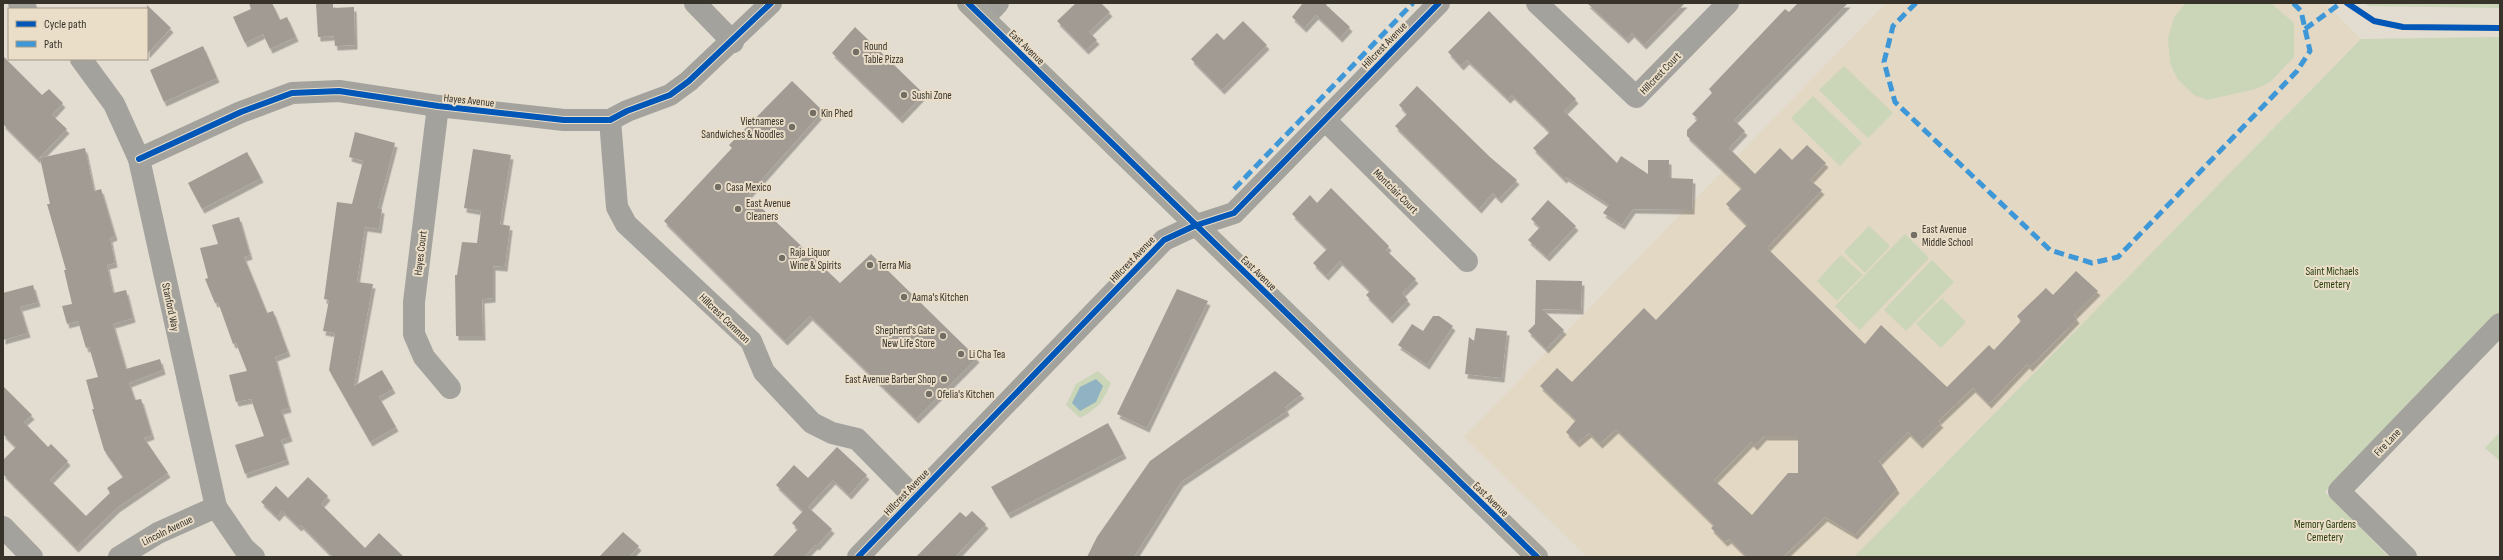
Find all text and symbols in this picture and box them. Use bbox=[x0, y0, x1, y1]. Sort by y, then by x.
legend bbox=[8, 8, 148, 60]
text: Cycle path bbox=[44, 17, 86, 32]
street label: Hillcrest Avenue bbox=[1359, 19, 1410, 71]
street label: East Avenue bbox=[1006, 27, 1047, 68]
text: Path bbox=[44, 37, 62, 52]
place label: Round Table Pizza bbox=[864, 40, 904, 66]
marker: Round Table Pizza bbox=[851, 47, 861, 57]
street label: Hillcrest Court bbox=[1637, 49, 1684, 97]
place label: Sushi Zone bbox=[912, 89, 952, 102]
marker: Sushi Zone bbox=[899, 90, 909, 100]
street label: Hayes Avenue bbox=[443, 91, 495, 110]
place label: Kin Phed bbox=[821, 107, 853, 120]
marker: Kin Phed bbox=[808, 108, 818, 118]
place label: Vietnamese Sandwiches & Noodles bbox=[701, 115, 784, 141]
marker: Vietnamese Sandwiches & Noodles bbox=[787, 122, 797, 132]
street label: Montclair Court bbox=[1371, 166, 1421, 217]
place label: Casa Mexico bbox=[726, 181, 772, 194]
marker: Casa Mexico bbox=[713, 182, 723, 192]
place label: East Avenue Cleaners bbox=[746, 197, 791, 223]
marker: East Avenue Cleaners bbox=[733, 204, 743, 214]
place label: East Avenue Middle School bbox=[1922, 223, 1973, 249]
street label: Hayes Court bbox=[411, 229, 430, 276]
marker: East Avenue Middle School bbox=[1909, 230, 1919, 240]
street label: Hillcrest Avenue bbox=[1107, 233, 1158, 285]
place label: Raja Liquor Wine & Spirits bbox=[790, 246, 841, 272]
marker: Raja Liquor Wine & Spirits bbox=[777, 253, 787, 263]
street label: East Avenue bbox=[1238, 253, 1279, 294]
place label: Terra Mia bbox=[878, 259, 911, 272]
marker: Terra Mia bbox=[865, 260, 875, 270]
park label: Saint Michaels Cemetery bbox=[2305, 265, 2359, 291]
street label: Stanford Way bbox=[159, 282, 182, 333]
street label: Hillcrest Common bbox=[697, 291, 753, 346]
place label: Aama's Kitchen bbox=[911, 291, 969, 304]
marker: Aama's Kitchen bbox=[899, 292, 909, 302]
place label: Shepherd's Gate New Life Store bbox=[875, 324, 935, 350]
marker: Shepherd's Gate New Life Store bbox=[938, 331, 948, 341]
place label: Li Cha Tea bbox=[969, 348, 1005, 361]
marker: Li Cha Tea bbox=[956, 349, 966, 359]
place label: East Avenue Barber Shop bbox=[845, 373, 936, 386]
marker: East Avenue Barber Shop bbox=[939, 374, 949, 384]
place label: Ofelia's Kitchen bbox=[937, 388, 995, 401]
marker: Ofelia's Kitchen bbox=[924, 389, 934, 399]
street label: Fire Lane bbox=[2371, 426, 2403, 459]
street label: Hillcrest Avenue bbox=[881, 466, 932, 518]
street label: East Avenue bbox=[1470, 479, 1511, 520]
street label: Lincoln Avenue bbox=[140, 513, 195, 548]
park label: Memory Gardens Cemetery bbox=[2294, 518, 2356, 544]

